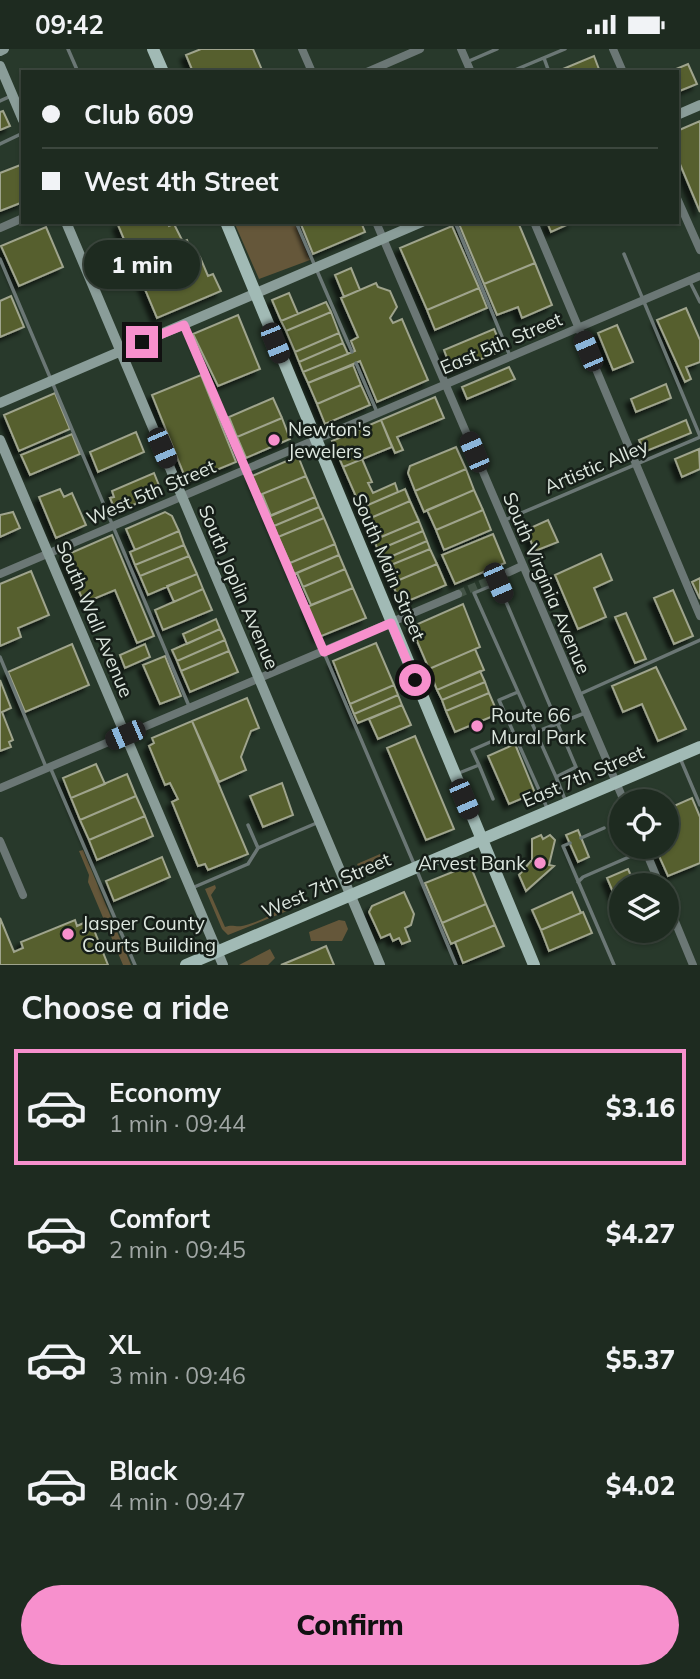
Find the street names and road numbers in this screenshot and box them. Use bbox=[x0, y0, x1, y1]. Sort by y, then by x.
street label: East 5th Street bbox=[436, 306, 566, 379]
street label: Artistic Alley bbox=[540, 433, 652, 499]
street label: West 5th Street bbox=[83, 454, 220, 530]
street label: South Virginia Avenue bbox=[498, 488, 596, 678]
street label: South Main Street bbox=[347, 490, 431, 644]
street label: South Joplin Avenue bbox=[194, 501, 284, 673]
street label: South Wall Avenue bbox=[51, 537, 139, 701]
street label: East 7th Street bbox=[518, 739, 648, 812]
street label: West 7th Street bbox=[258, 847, 395, 923]

